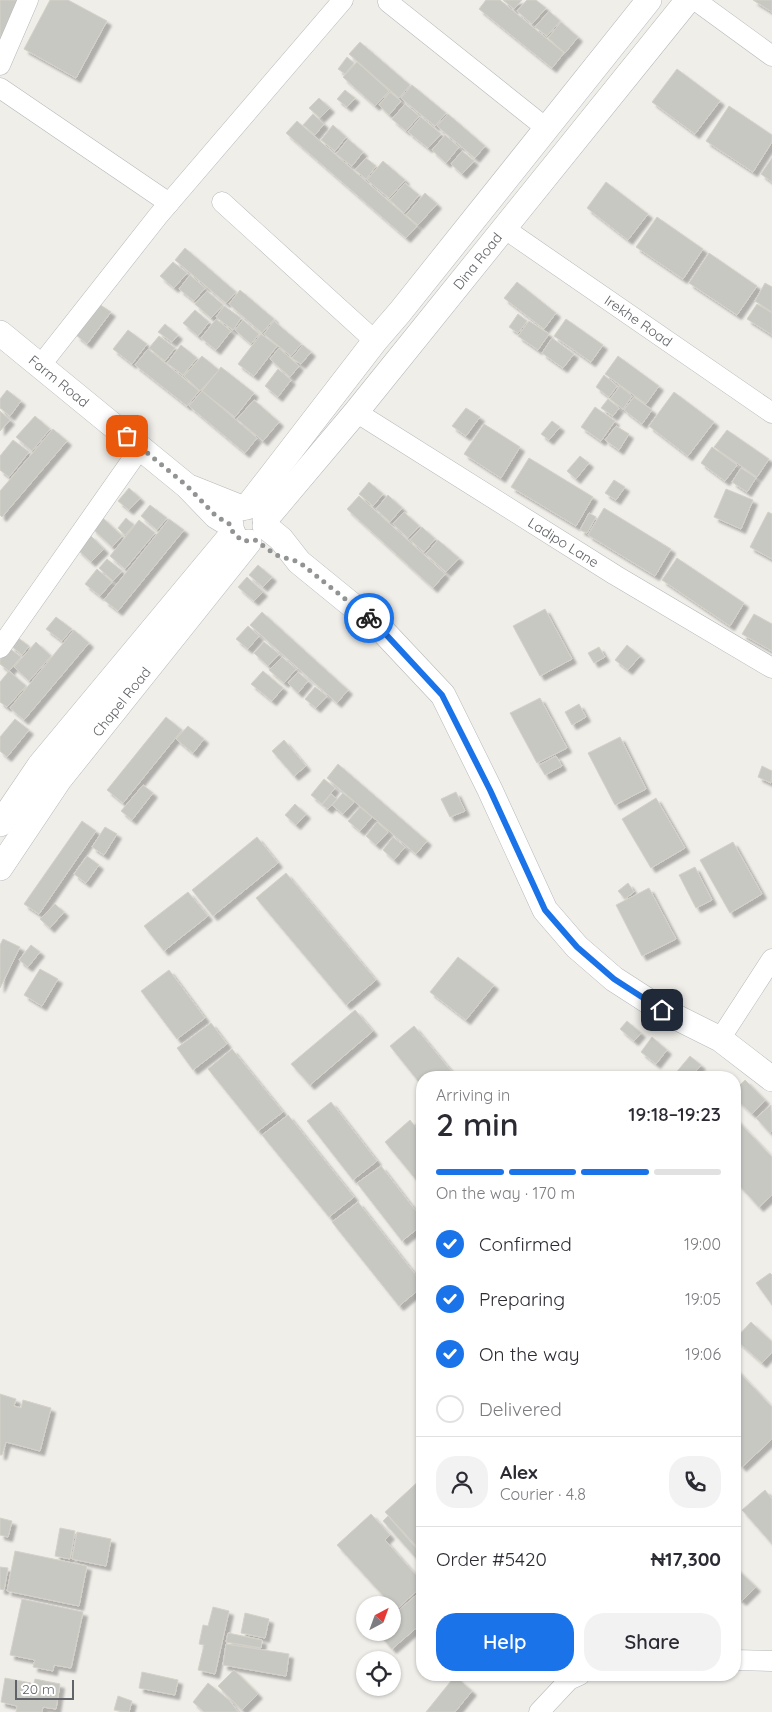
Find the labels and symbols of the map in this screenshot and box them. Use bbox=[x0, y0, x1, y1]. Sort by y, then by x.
street label: Dina Road bbox=[449, 229, 506, 293]
street label: Irekhe Road bbox=[601, 291, 676, 351]
street label: Farm Road bbox=[25, 351, 93, 411]
pin bbox=[106, 415, 148, 457]
street label: Ladipo Lane bbox=[525, 514, 602, 572]
courier bbox=[344, 593, 394, 643]
street label: Chapel Road bbox=[88, 663, 155, 740]
pin bbox=[641, 989, 683, 1031]
north arrow bbox=[356, 1596, 401, 1641]
scale bar bbox=[15, 1677, 74, 1700]

